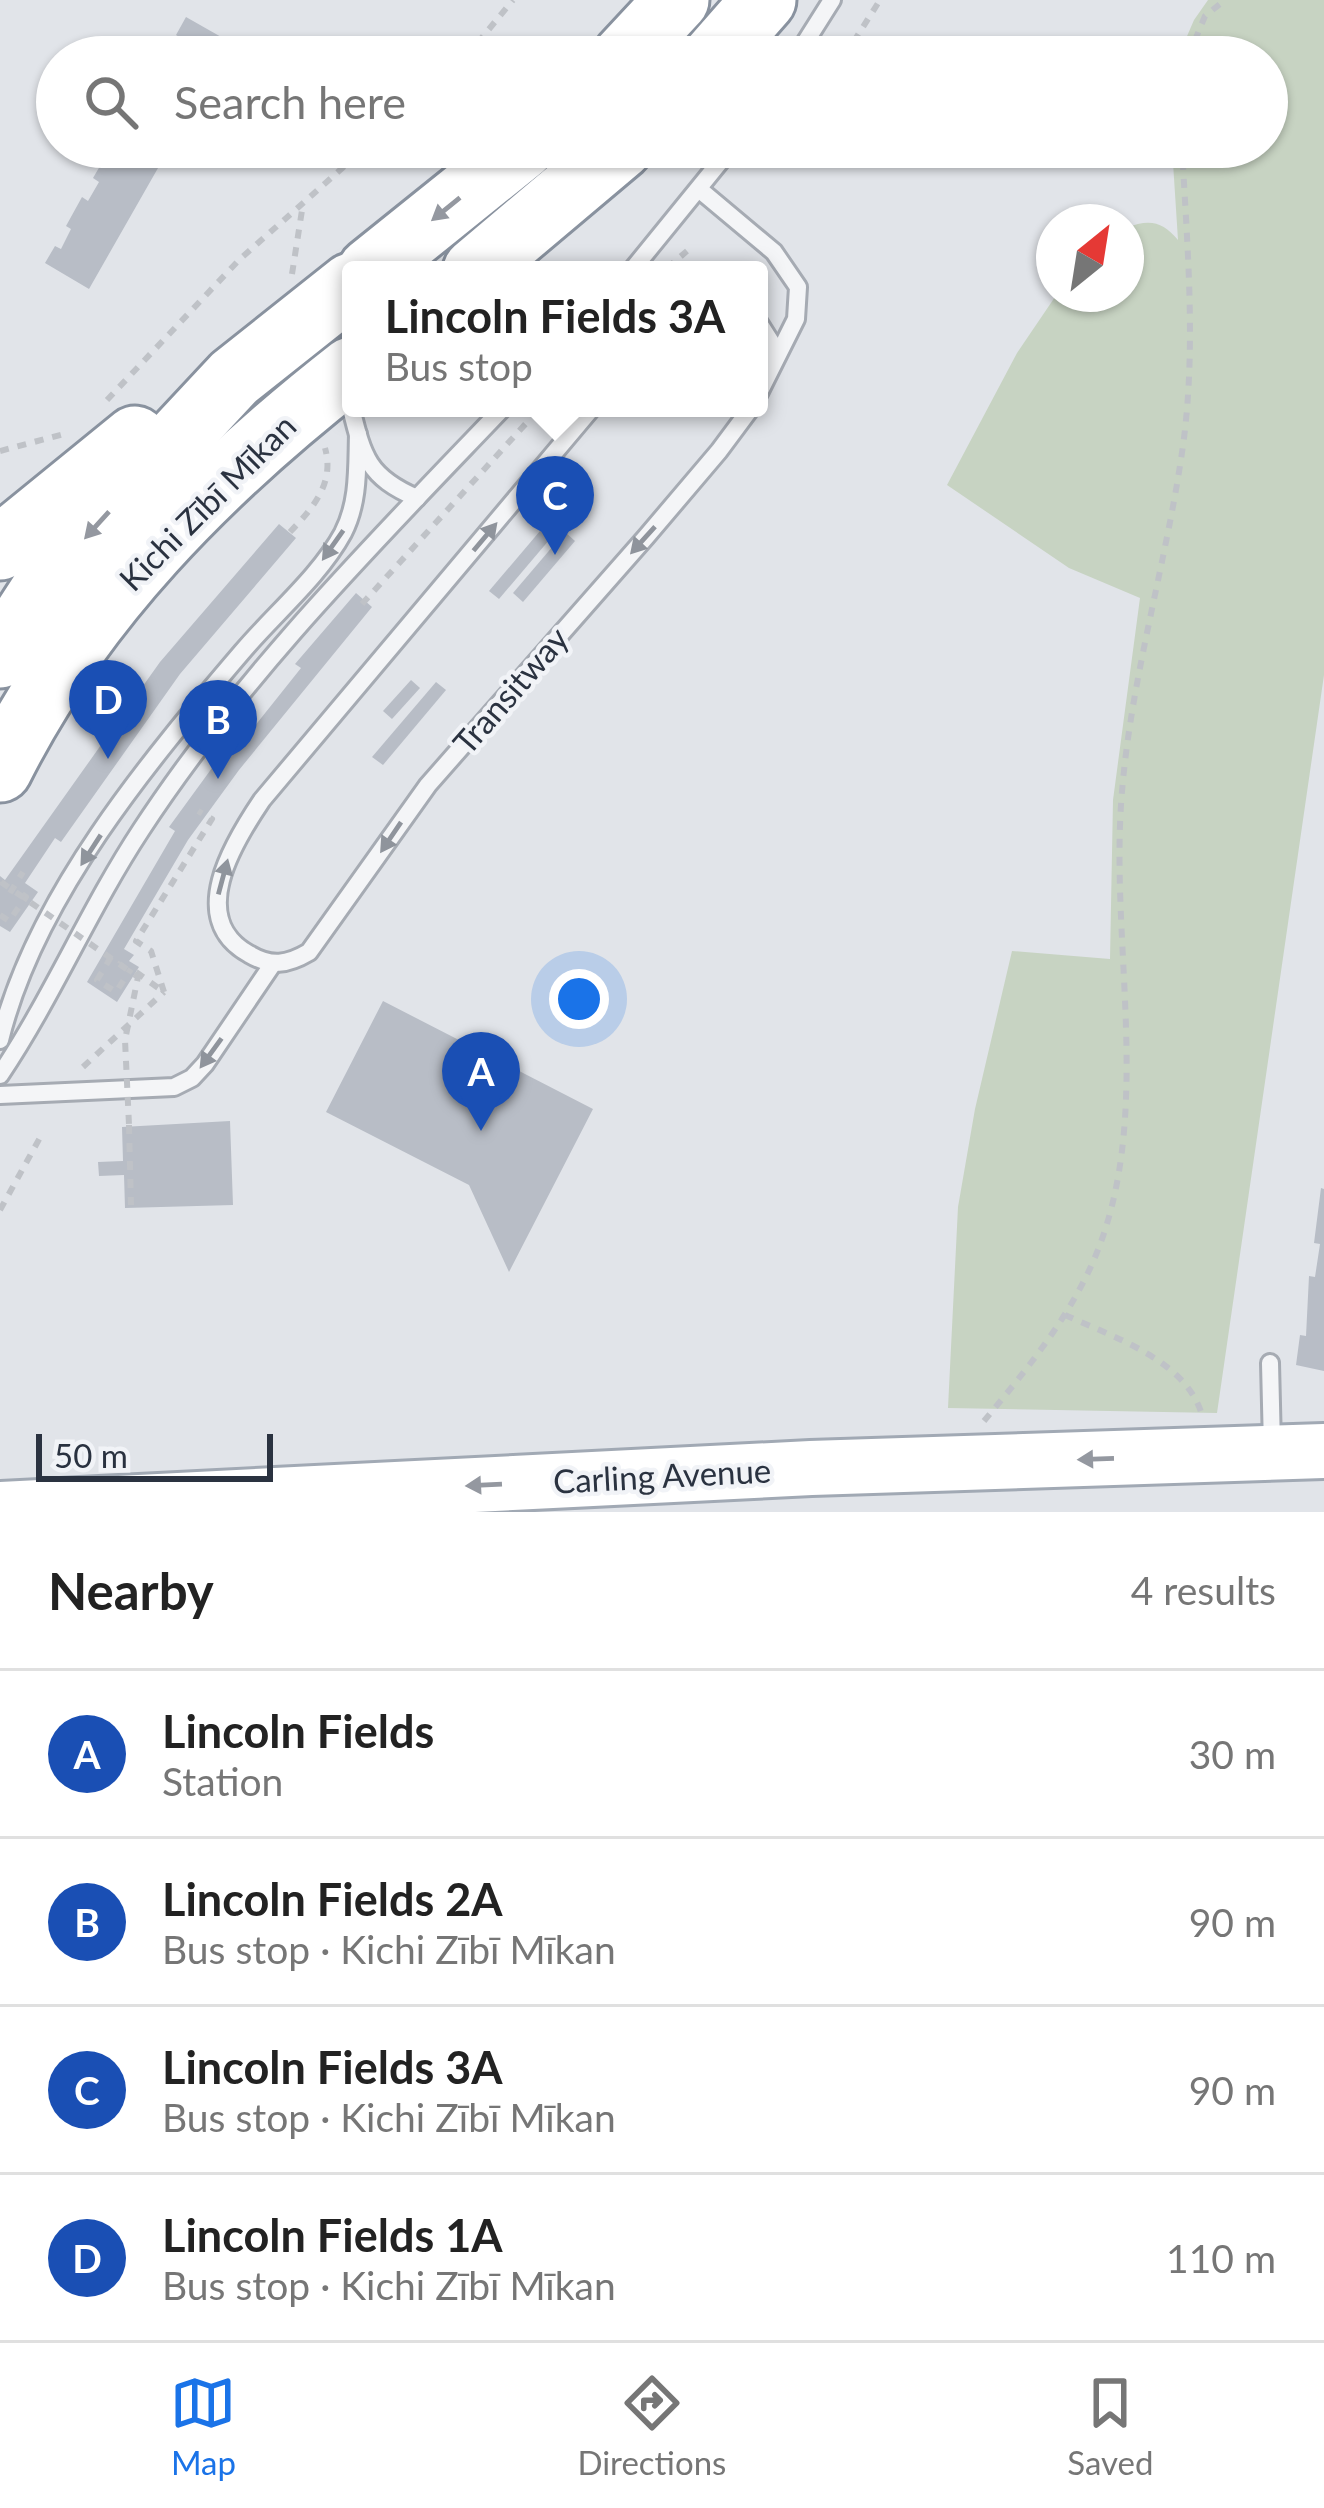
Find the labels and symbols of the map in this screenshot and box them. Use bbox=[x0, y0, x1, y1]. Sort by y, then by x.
one-way arrow bbox=[431, 196, 462, 221]
north arrow bbox=[1036, 204, 1144, 312]
street label: Kichi Zībī Mīkan bbox=[110, 405, 304, 599]
pin: C bbox=[516, 456, 594, 555]
one-way arrow bbox=[84, 510, 111, 540]
one-way arrow bbox=[472, 522, 498, 552]
one-way arrow bbox=[630, 525, 657, 554]
one-way arrow bbox=[322, 529, 345, 561]
street label: Transitway bbox=[444, 618, 576, 762]
pin: D bbox=[69, 660, 147, 759]
pin: B bbox=[179, 680, 257, 779]
one-way arrow bbox=[380, 821, 403, 853]
one-way arrow bbox=[81, 833, 102, 867]
one-way arrow bbox=[215, 858, 234, 895]
your location bbox=[549, 969, 609, 1029]
pin: A bbox=[442, 1032, 520, 1131]
one-way arrow bbox=[200, 1037, 224, 1069]
scale bar bbox=[36, 1428, 273, 1481]
street label: Carling Avenue bbox=[552, 1449, 772, 1501]
one-way arrow bbox=[1076, 1449, 1114, 1468]
one-way arrow bbox=[464, 1476, 502, 1495]

